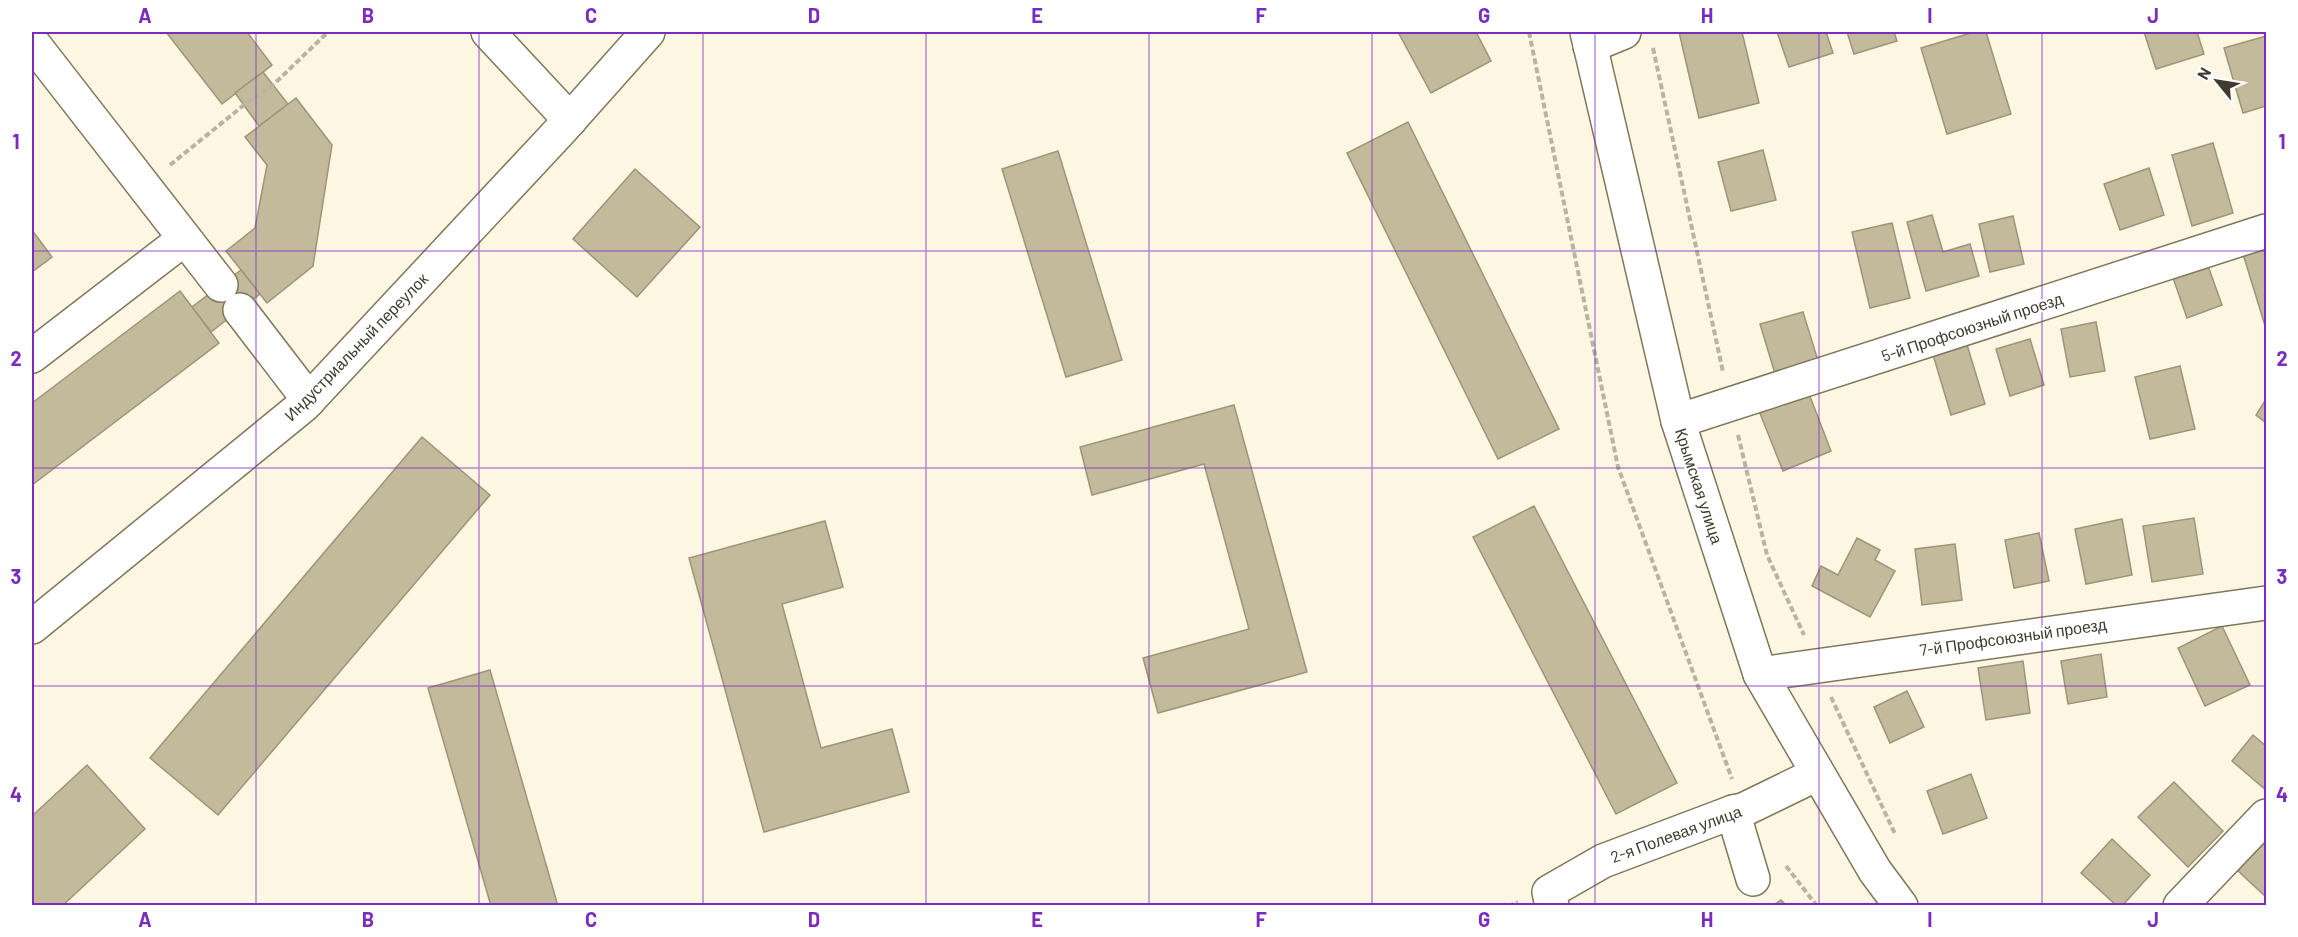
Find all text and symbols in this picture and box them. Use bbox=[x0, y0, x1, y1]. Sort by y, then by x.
text: A bbox=[138, 3, 152, 27]
text: B bbox=[362, 3, 374, 27]
text: C bbox=[585, 3, 597, 27]
text: D bbox=[808, 3, 820, 27]
text: E bbox=[1031, 3, 1043, 27]
text: F bbox=[1255, 3, 1267, 27]
text: G bbox=[1478, 3, 1490, 27]
text: H bbox=[1701, 3, 1713, 27]
text: I bbox=[1927, 3, 1933, 27]
text: J bbox=[2147, 3, 2159, 27]
north arrow bbox=[2187, 51, 2247, 111]
text: N bbox=[2193, 64, 2214, 83]
text: 1 bbox=[12, 129, 20, 153]
text: 1 bbox=[2278, 129, 2286, 153]
street label: Индустриальный переулок bbox=[280, 268, 432, 424]
street label: 5-й Профсоюзный проезд bbox=[1879, 288, 2065, 365]
text: 2 bbox=[10, 346, 22, 370]
text: 2 bbox=[2276, 346, 2288, 370]
street label: Крымская улица bbox=[1672, 425, 1727, 546]
text: 3 bbox=[11, 564, 21, 588]
text: 3 bbox=[2277, 564, 2287, 588]
street label: 7-й Профсоюзный проезд bbox=[1918, 614, 2108, 659]
text: 4 bbox=[10, 782, 22, 806]
text: 4 bbox=[2276, 782, 2288, 806]
street label: 2-я Полевая улица bbox=[1608, 801, 1744, 866]
text: A bbox=[138, 907, 152, 931]
text: B bbox=[362, 907, 374, 931]
text: C bbox=[585, 907, 597, 931]
text: D bbox=[808, 907, 820, 931]
text: E bbox=[1031, 907, 1043, 931]
text: F bbox=[1255, 907, 1267, 931]
text: G bbox=[1478, 907, 1490, 931]
text: H bbox=[1701, 907, 1713, 931]
text: I bbox=[1927, 907, 1933, 931]
text: J bbox=[2147, 907, 2159, 931]

